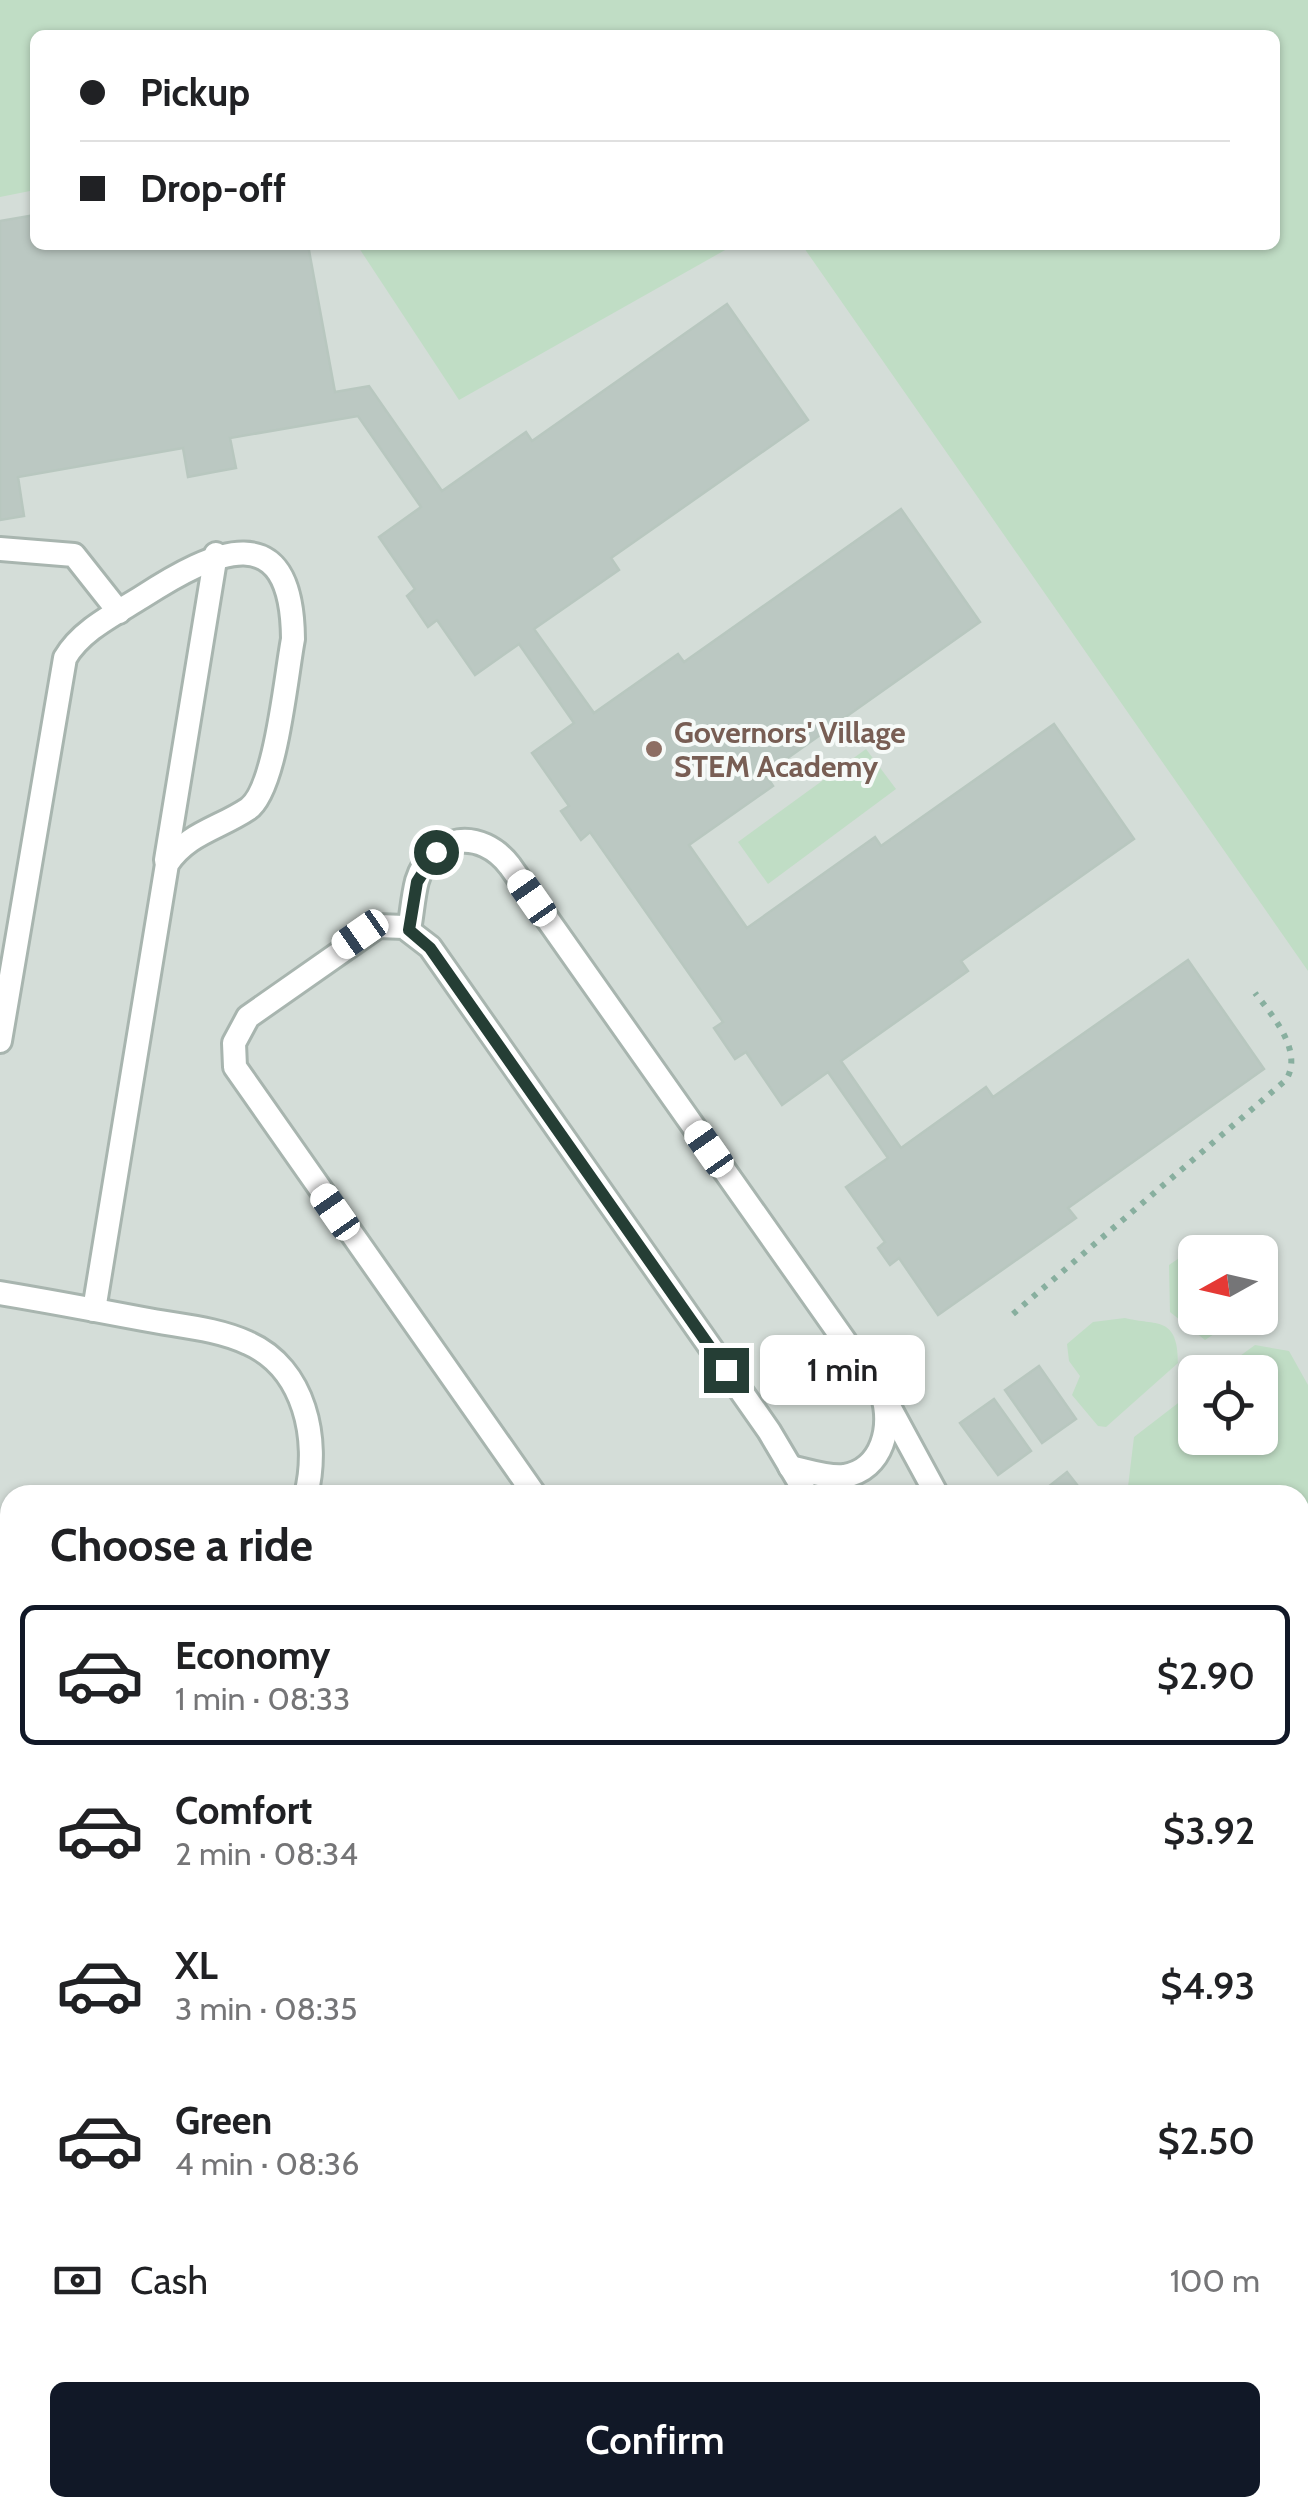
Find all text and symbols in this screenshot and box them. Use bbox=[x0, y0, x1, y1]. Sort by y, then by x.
text: Pickup bbox=[140, 69, 250, 116]
text: Drop-off bbox=[140, 165, 286, 212]
place label: Governors' Village STEM Academy bbox=[674, 714, 906, 785]
marker: Governors' Village STEM Academy bbox=[643, 738, 665, 760]
route start bbox=[414, 830, 459, 875]
car bbox=[503, 865, 561, 931]
car bbox=[327, 905, 393, 963]
car bbox=[680, 1116, 738, 1182]
car bbox=[306, 1179, 364, 1245]
north arrow bbox=[1178, 1235, 1278, 1335]
map controls bbox=[1178, 1235, 1278, 1455]
callout: 1 min bbox=[761, 1335, 926, 1405]
route end bbox=[704, 1348, 749, 1393]
text: 1 min bbox=[807, 1350, 878, 1389]
button: locate bbox=[1178, 1355, 1278, 1455]
text: Choose a ride bbox=[50, 1518, 313, 1572]
icon: car bbox=[55, 1630, 145, 1720]
text: Economy bbox=[175, 1632, 330, 1679]
text: $2.90 bbox=[1157, 1652, 1255, 1699]
text: 1 min · 08:33 bbox=[175, 1679, 350, 1718]
icon: car bbox=[55, 1785, 145, 1875]
text: Comfort bbox=[175, 1787, 312, 1834]
text: $3.92 bbox=[1163, 1807, 1255, 1854]
text: 2 min · 08:34 bbox=[175, 1834, 358, 1873]
icon: car bbox=[55, 1940, 145, 2030]
text: XL bbox=[175, 1942, 218, 1989]
text: $4.93 bbox=[1160, 1962, 1255, 2009]
text: 3 min · 08:35 bbox=[175, 1989, 357, 2028]
icon: car bbox=[55, 2095, 145, 2185]
text: Green bbox=[175, 2097, 272, 2144]
text: $2.50 bbox=[1157, 2117, 1255, 2164]
text: 4 min · 08:36 bbox=[175, 2144, 359, 2183]
icon: cash bbox=[50, 2253, 105, 2308]
text: Cash bbox=[130, 2257, 208, 2304]
text: 100 m bbox=[1170, 2261, 1260, 2300]
button: Confirm bbox=[50, 2382, 1260, 2497]

